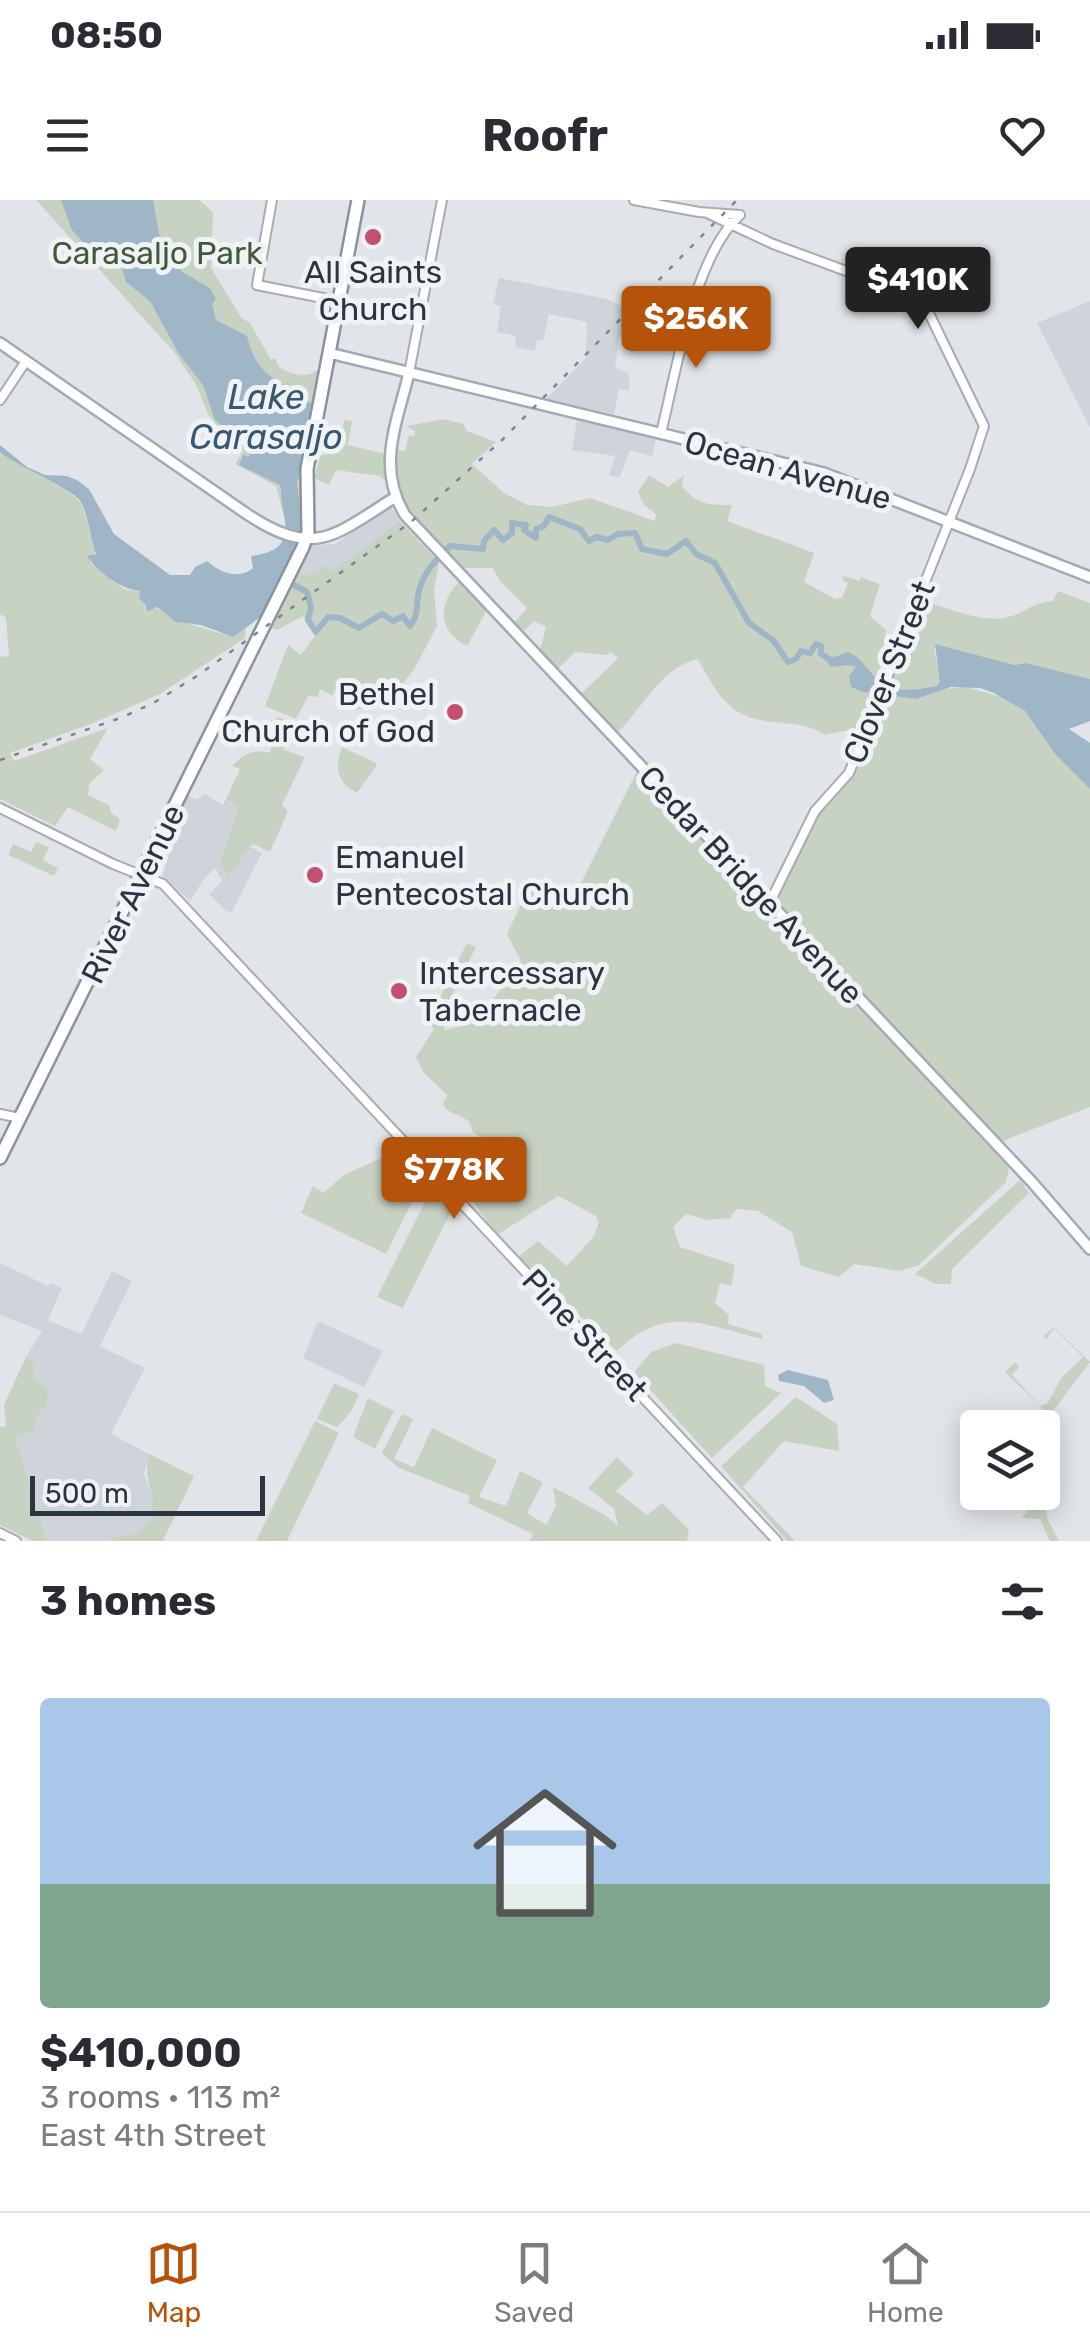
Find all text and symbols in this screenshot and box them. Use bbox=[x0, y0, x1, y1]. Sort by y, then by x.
text: 08:50 bbox=[50, 12, 163, 58]
icon: menu bbox=[40, 108, 95, 163]
icon: heart bbox=[995, 108, 1050, 163]
text: Roofr bbox=[482, 109, 608, 162]
marker: All Saints Church bbox=[362, 226, 384, 248]
park label: Carasaljo Park bbox=[51, 234, 263, 272]
pin: $410K bbox=[848, 247, 988, 332]
place label: All Saints Church bbox=[304, 253, 442, 328]
text: $410K bbox=[867, 260, 969, 298]
pin: $256K bbox=[626, 286, 766, 371]
text: $256K bbox=[644, 299, 748, 337]
water label: Lake Carasaljo bbox=[189, 376, 343, 458]
street label: Ocean Avenue bbox=[680, 422, 896, 518]
street label: Clover Street bbox=[835, 575, 943, 769]
place label: Bethel Church of God bbox=[221, 675, 435, 750]
marker: Bethel Church of God bbox=[444, 701, 466, 723]
street label: Cedar Bridge Avenue bbox=[631, 758, 871, 1012]
street label: River Avenue bbox=[73, 798, 193, 990]
place label: Emanuel Pentecostal Church bbox=[335, 838, 630, 913]
marker: Emanuel Pentecostal Church bbox=[304, 864, 326, 886]
place label: Intercessary Tabernacle bbox=[419, 954, 605, 1029]
marker: Intercessary Tabernacle bbox=[388, 980, 410, 1002]
pin: $778K bbox=[384, 1137, 524, 1222]
text: $778K bbox=[404, 1150, 504, 1188]
street label: Pine Street bbox=[515, 1261, 655, 1409]
map controls bbox=[960, 1410, 1060, 1510]
button: layers bbox=[960, 1410, 1060, 1510]
scale bar bbox=[30, 1471, 265, 1516]
text: 500 m bbox=[45, 1477, 129, 1510]
icon: filters bbox=[995, 1574, 1050, 1629]
text: 3 homes bbox=[40, 1576, 216, 1626]
icon: home bbox=[455, 1763, 635, 1943]
text: $410,000 bbox=[40, 2028, 242, 2078]
text: 3 rooms · 113 m² bbox=[40, 2078, 281, 2116]
text: East 4th Street bbox=[40, 2116, 266, 2154]
tab: Map bbox=[146, 2236, 201, 2329]
tab: Saved bbox=[494, 2236, 574, 2329]
tab: Home bbox=[867, 2236, 944, 2329]

